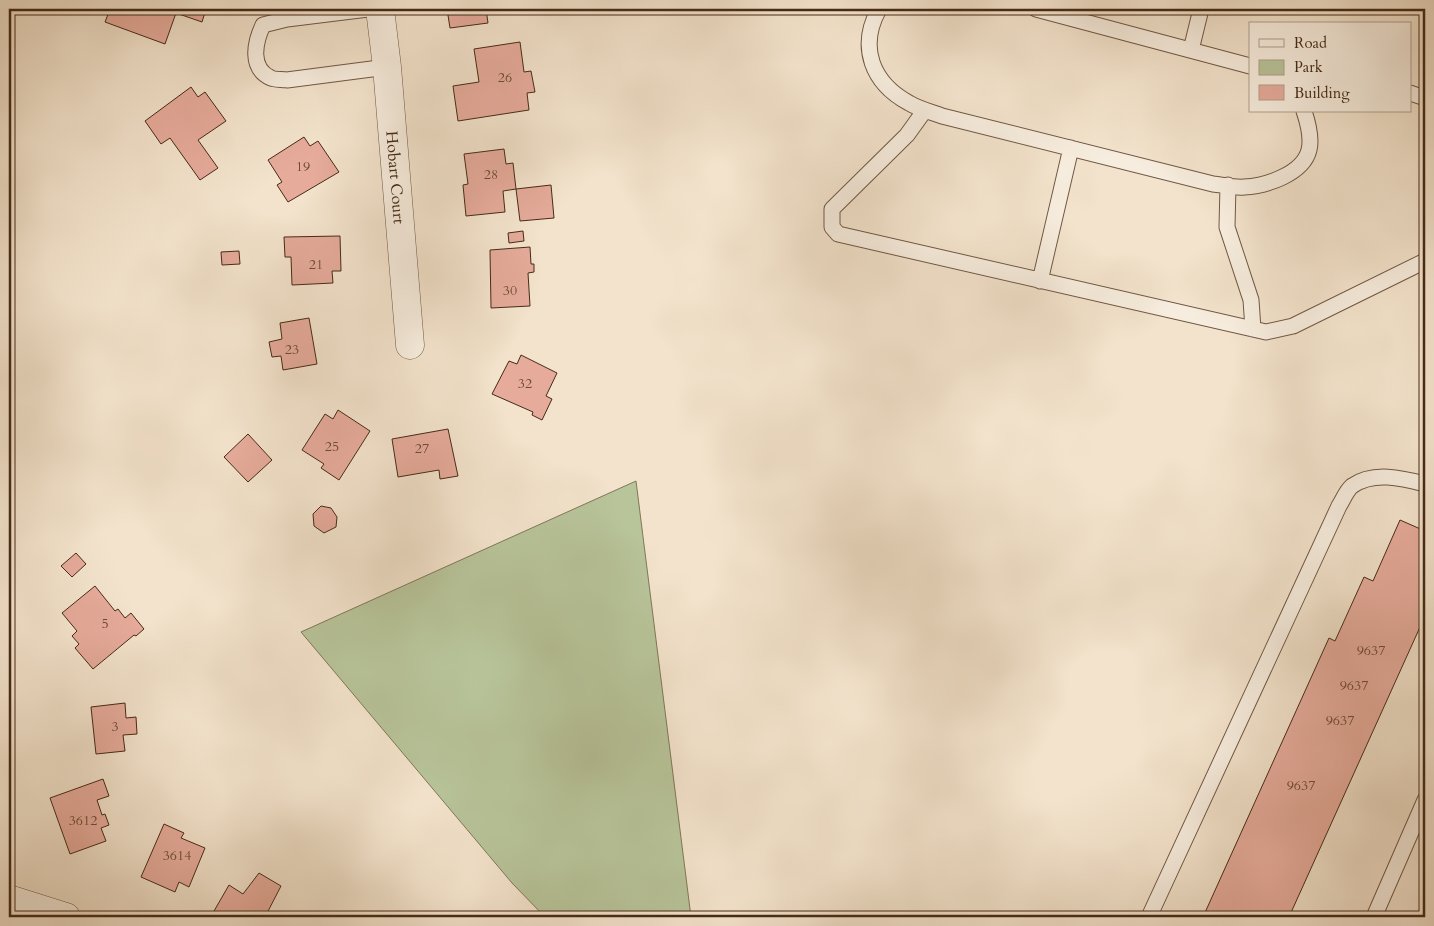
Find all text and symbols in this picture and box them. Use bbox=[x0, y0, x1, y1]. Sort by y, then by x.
legend bbox=[1249, 22, 1412, 112]
text: Road bbox=[1294, 33, 1327, 53]
text: Park bbox=[1294, 57, 1323, 77]
house number: 26 bbox=[498, 68, 512, 87]
text: Building bbox=[1294, 83, 1350, 103]
street label: Hobart Court bbox=[380, 130, 410, 225]
house number: 19 bbox=[296, 157, 310, 176]
house number: 28 bbox=[484, 165, 498, 184]
house number: 21 bbox=[309, 255, 323, 274]
house number: 30 bbox=[503, 281, 517, 300]
house number: 23 bbox=[285, 340, 299, 359]
house number: 32 bbox=[518, 374, 532, 393]
house number: 25 bbox=[325, 437, 339, 456]
house number: 27 bbox=[415, 439, 429, 458]
house number: 5 bbox=[101, 614, 109, 633]
house number: 9637 bbox=[1357, 641, 1385, 660]
house number: 9637 bbox=[1340, 676, 1368, 695]
house number: 9637 bbox=[1326, 711, 1354, 730]
house number: 3 bbox=[111, 717, 119, 736]
house number: 9637 bbox=[1287, 776, 1315, 795]
house number: 3612 bbox=[69, 811, 97, 830]
house number: 3614 bbox=[163, 846, 191, 865]

